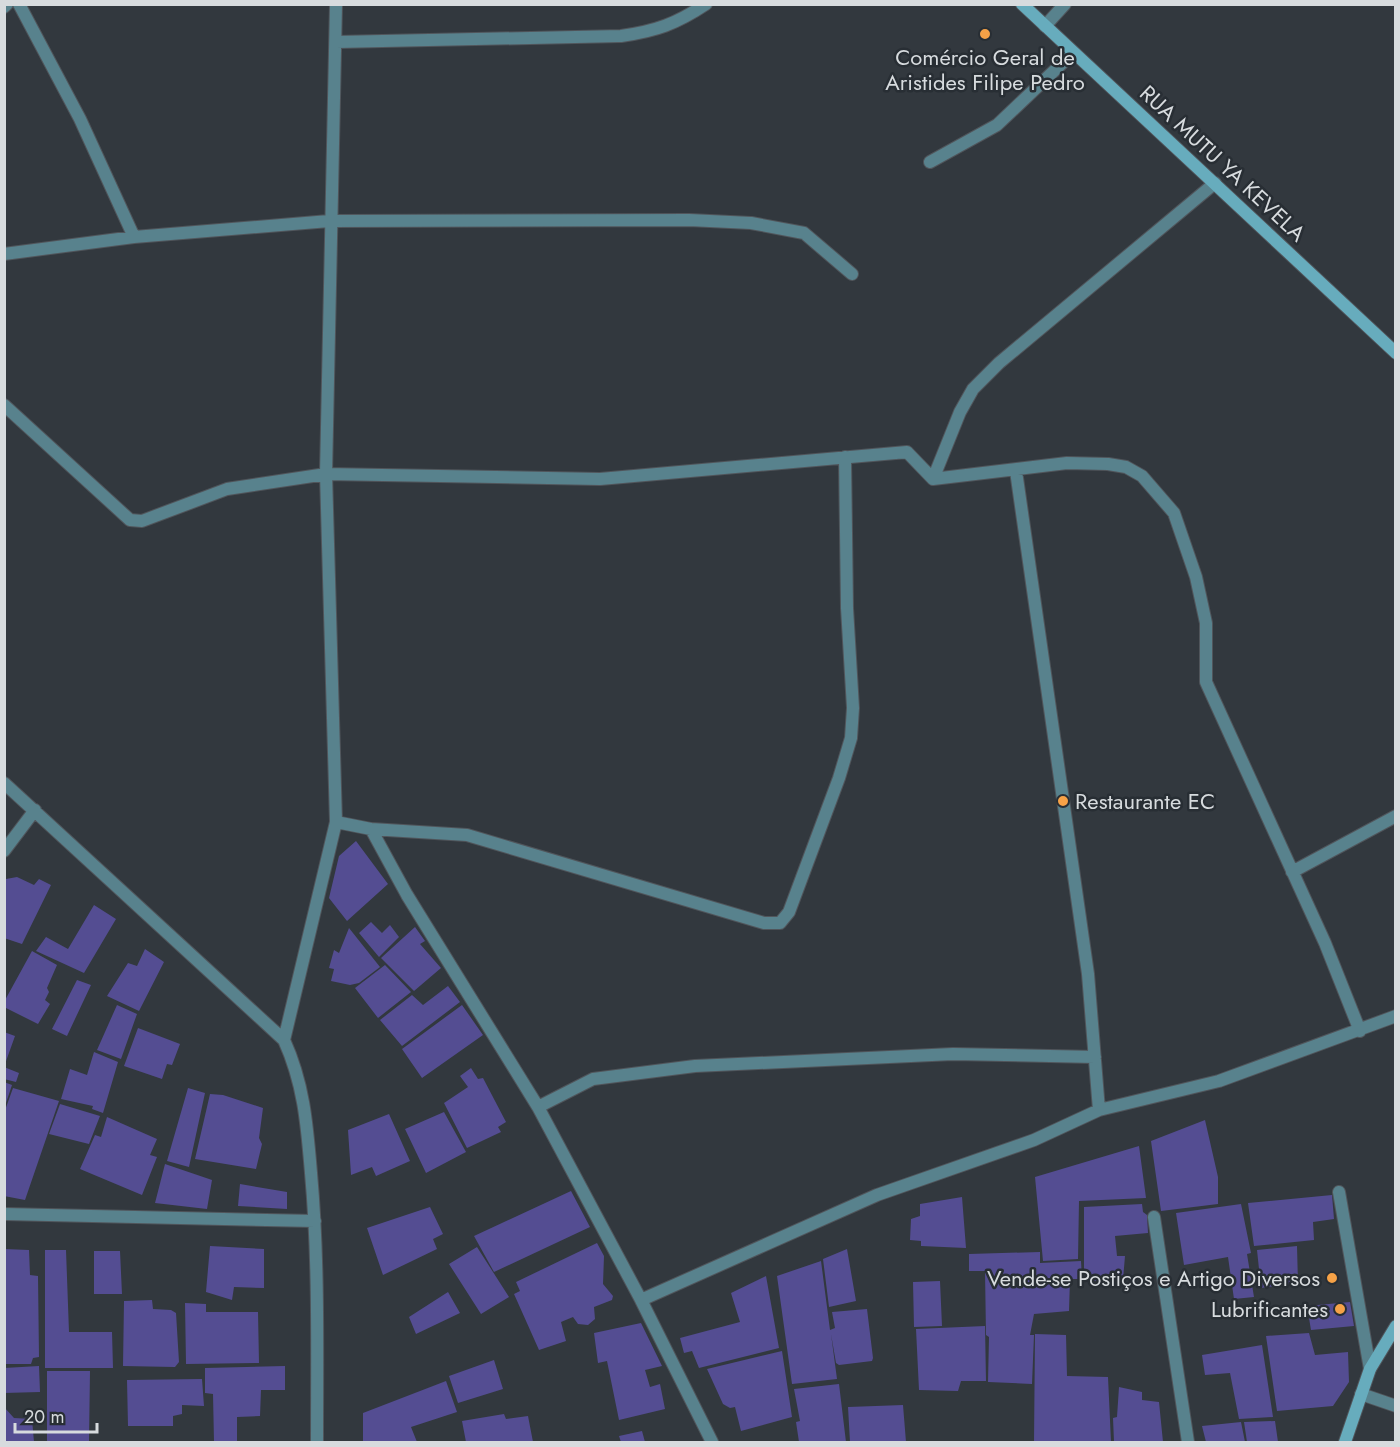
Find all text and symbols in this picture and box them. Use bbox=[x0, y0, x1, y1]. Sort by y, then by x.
marker: Comércio Geral de Aristides Filipe Pedro bbox=[978, 27, 992, 41]
place label: Comércio Geral de Aristides Filipe Pedro bbox=[885, 41, 1085, 98]
street label: RUA MUTU YA KEVELA bbox=[1133, 77, 1314, 249]
place label: Restaurante EC bbox=[1075, 785, 1215, 817]
marker: Restaurante EC bbox=[1056, 794, 1070, 808]
place label: Vende-se Postiços e Artigo Diversos bbox=[987, 1262, 1320, 1294]
marker: Vende-se Postiços e Artigo Diversos bbox=[1325, 1271, 1339, 1285]
place label: Lubrificantes bbox=[1211, 1293, 1328, 1325]
marker: Lubrificantes bbox=[1333, 1302, 1347, 1316]
scale bar bbox=[15, 1396, 98, 1434]
text: 20 m bbox=[24, 1404, 64, 1430]

